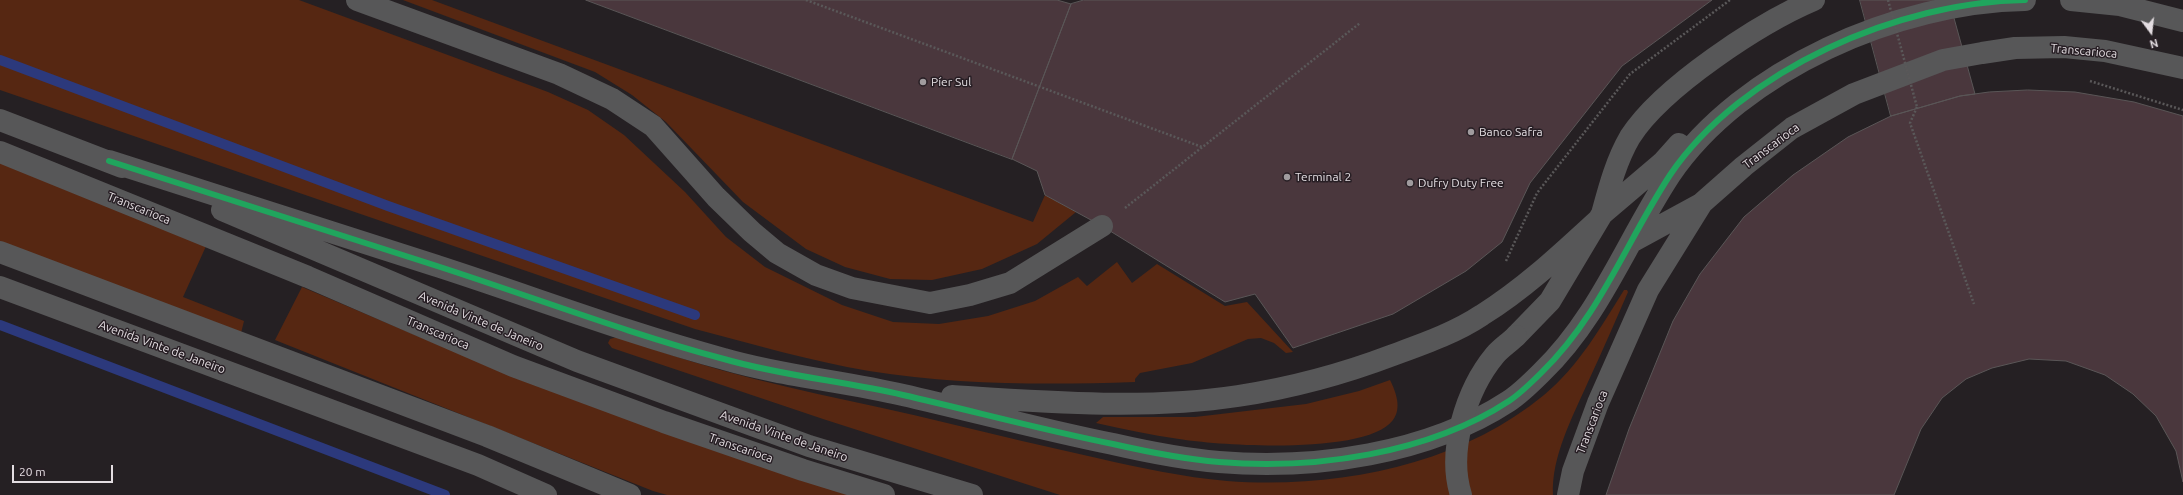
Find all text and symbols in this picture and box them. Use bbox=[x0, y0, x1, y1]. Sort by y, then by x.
north arrow bbox=[2131, 12, 2171, 52]
text: N bbox=[2149, 37, 2160, 50]
street label: Transcarioca bbox=[2050, 41, 2118, 61]
place label: Píer Sul bbox=[931, 75, 971, 89]
marker: Píer Sul bbox=[918, 77, 928, 87]
street label: Transcarioca bbox=[1740, 120, 1802, 172]
place label: Banco Safra bbox=[1479, 125, 1543, 139]
marker: Banco Safra bbox=[1466, 127, 1476, 137]
place label: Terminal 2 bbox=[1295, 170, 1351, 184]
marker: Terminal 2 bbox=[1282, 172, 1292, 182]
place label: Dufry Duty Free bbox=[1418, 176, 1504, 190]
marker: Dufry Duty Free bbox=[1405, 178, 1415, 188]
street label: Transcarioca bbox=[105, 189, 173, 227]
street label: Avenida Vinte de Janeiro bbox=[416, 288, 546, 354]
street label: Transcarioca bbox=[404, 313, 472, 353]
street label: Avenida Vinte de Janeiro bbox=[97, 317, 227, 377]
street label: Transcarioca bbox=[1573, 388, 1611, 456]
street label: Avenida Vinte de Janeiro bbox=[718, 407, 850, 465]
street label: Transcarioca bbox=[707, 430, 775, 466]
scale bar bbox=[14, 457, 115, 483]
text: 20 m bbox=[19, 465, 46, 478]

